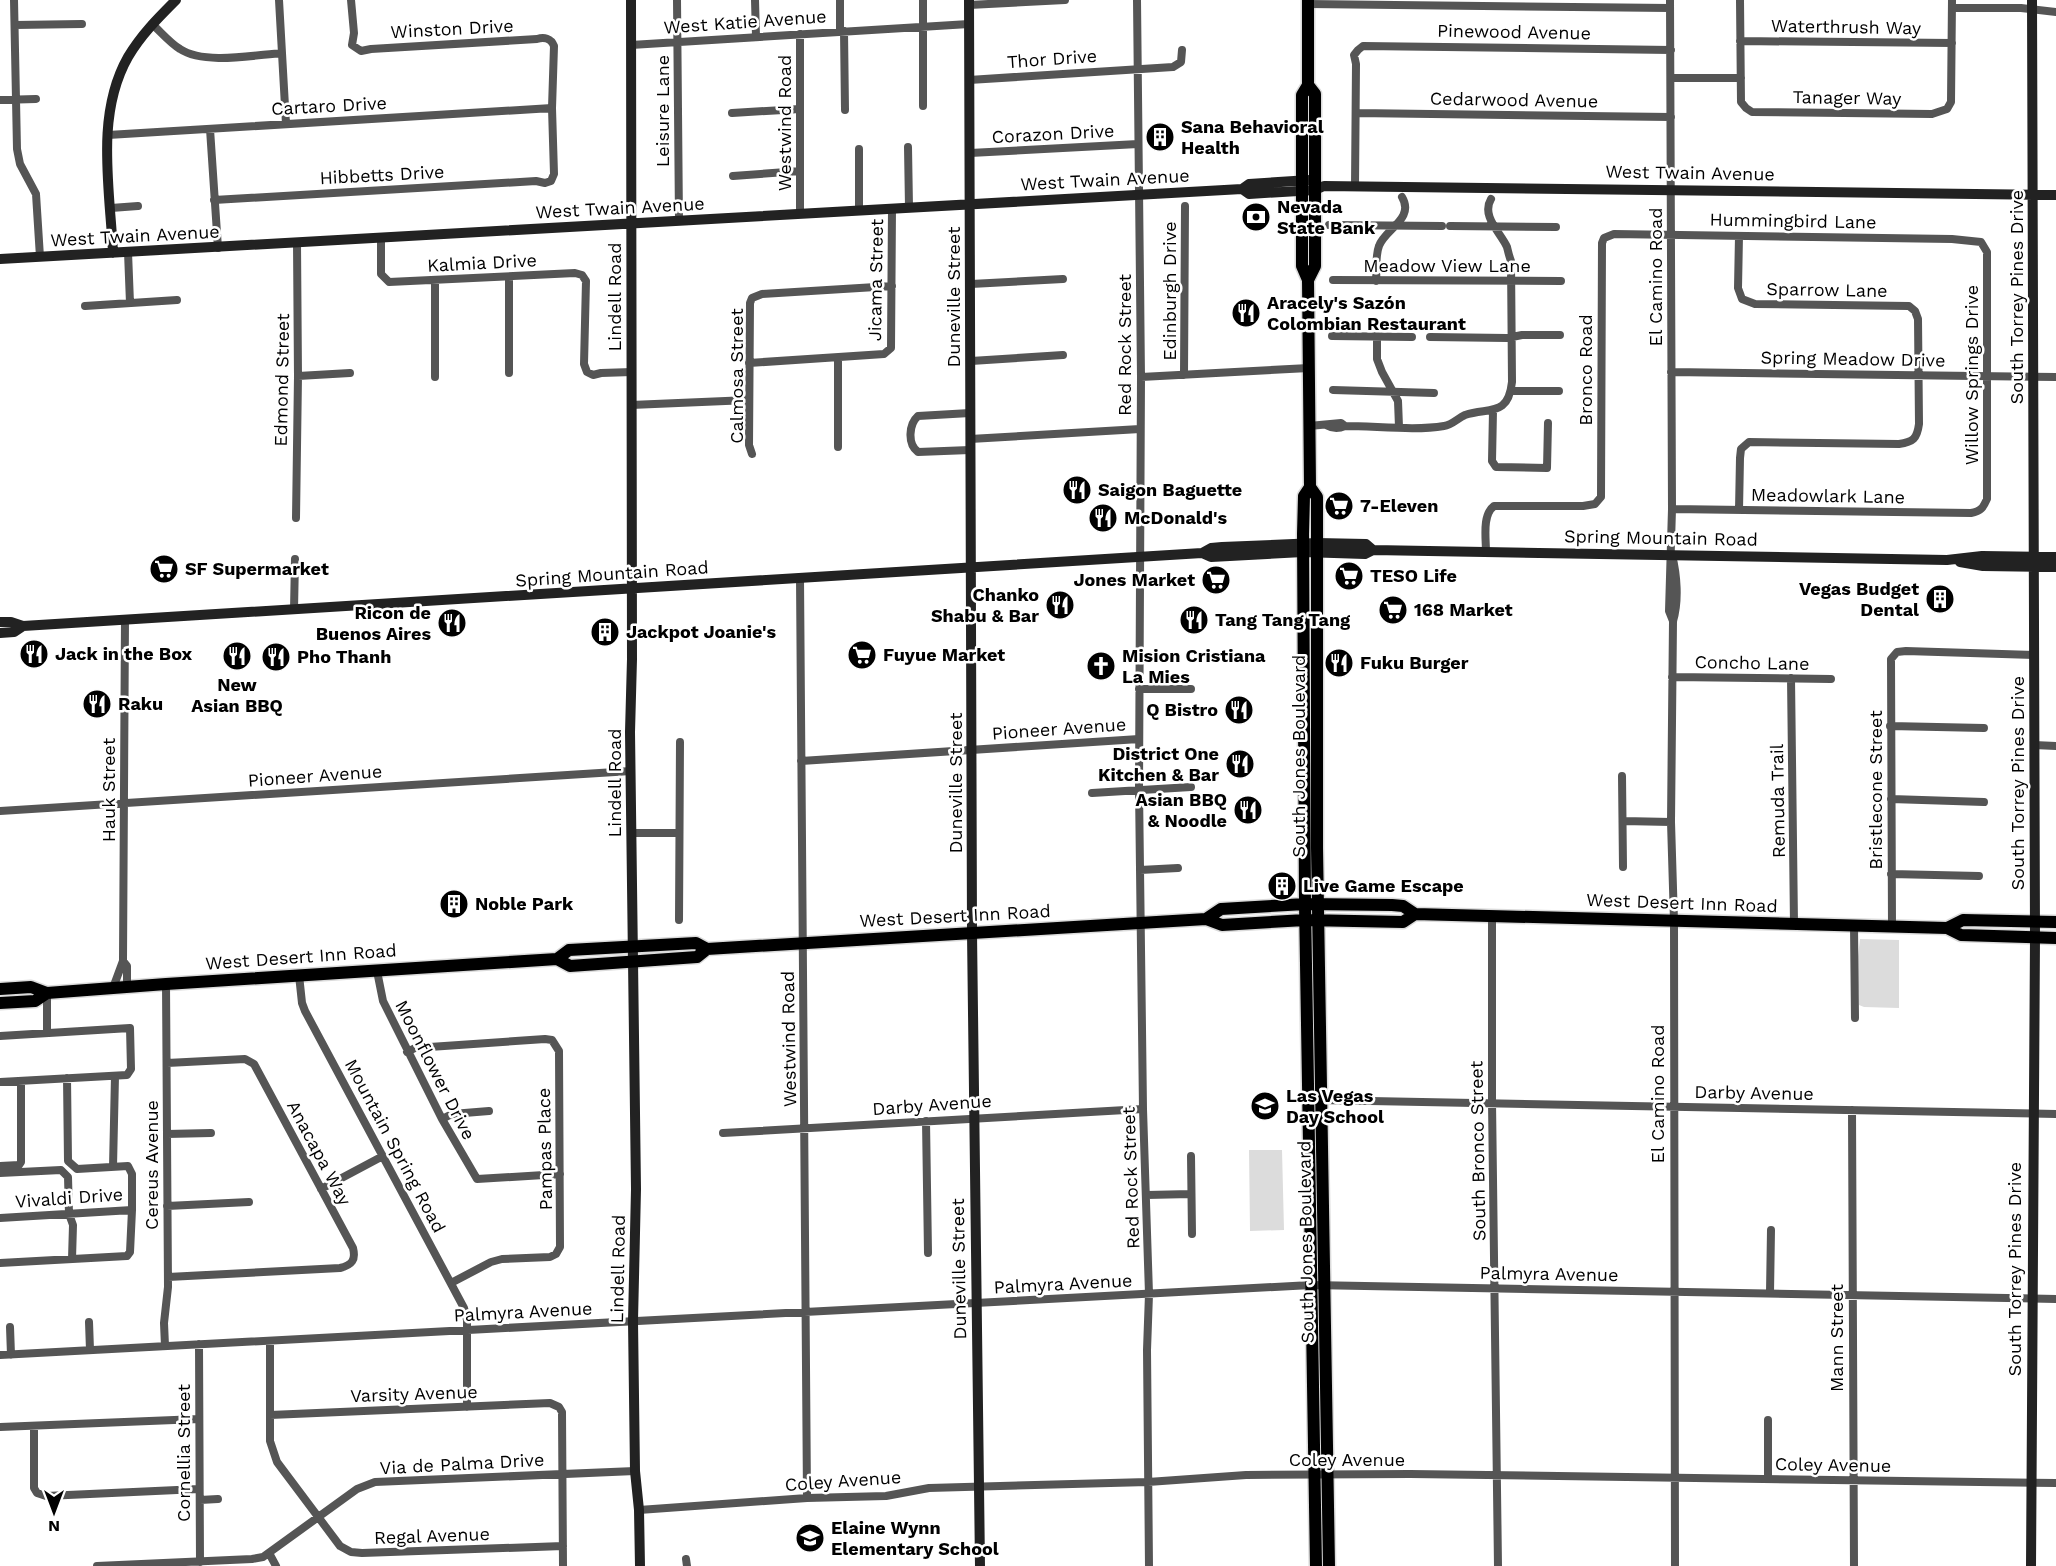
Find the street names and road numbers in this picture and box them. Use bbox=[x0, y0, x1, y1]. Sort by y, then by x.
street label: West Katie Avenue bbox=[663, 5, 827, 38]
street label: Winston Drive bbox=[390, 15, 514, 42]
street label: Waterthrush Way bbox=[1771, 15, 1922, 38]
street label: Pinewood Avenue bbox=[1437, 20, 1591, 43]
street label: Thor Drive bbox=[1006, 45, 1098, 72]
street label: Leisure Lane bbox=[652, 55, 673, 167]
street label: Westwind Road bbox=[774, 55, 795, 191]
street label: Tanager Way bbox=[1792, 86, 1902, 109]
street label: Cedarwood Avenue bbox=[1430, 88, 1598, 111]
street label: Cartaro Drive bbox=[271, 92, 387, 119]
street label: Corazon Drive bbox=[991, 120, 1115, 147]
street label: Hibbetts Drive bbox=[319, 161, 445, 188]
street label: West Twain Avenue bbox=[1605, 161, 1775, 184]
street label: West Twain Avenue bbox=[1020, 165, 1190, 194]
street label: South Torrey Pines Drive bbox=[2006, 190, 2027, 404]
street label: West Twain Avenue bbox=[535, 193, 705, 222]
street label: El Camino Road bbox=[1645, 208, 1666, 347]
street label: Hummingbird Lane bbox=[1709, 209, 1877, 232]
street label: Jicama Street bbox=[864, 218, 887, 341]
street label: West Twain Avenue bbox=[50, 221, 220, 250]
street label: Edinburgh Drive bbox=[1159, 221, 1180, 361]
street label: Duneville Street bbox=[943, 226, 964, 368]
street label: Lindell Road bbox=[604, 243, 625, 351]
street label: Kalmia Drive bbox=[427, 249, 537, 276]
street label: Meadow View Lane bbox=[1363, 255, 1531, 276]
street label: Red Rock Street bbox=[1114, 273, 1135, 416]
street label: Sparrow Lane bbox=[1766, 278, 1888, 301]
street label: Willow Springs Drive bbox=[1961, 285, 1982, 465]
street label: Calmosa Street bbox=[726, 308, 747, 444]
street label: Edmond Street bbox=[270, 313, 293, 447]
street label: Bronco Road bbox=[1575, 314, 1596, 426]
street label: Spring Meadow Drive bbox=[1760, 346, 1946, 371]
street label: Meadowlark Lane bbox=[1751, 484, 1905, 507]
street label: Spring Mountain Road bbox=[1564, 525, 1758, 550]
street label: Spring Mountain Road bbox=[515, 556, 709, 591]
street label: Concho Lane bbox=[1694, 651, 1810, 674]
street label: South Jones Boulevard bbox=[1288, 655, 1309, 857]
street label: South Torrey Pines Drive bbox=[2007, 676, 2028, 890]
street label: Bristlecone Street bbox=[1865, 710, 1886, 870]
street label: Duneville Street bbox=[945, 712, 966, 854]
street label: Pioneer Avenue bbox=[991, 713, 1127, 744]
street label: Lindell Road bbox=[604, 729, 625, 837]
street label: Hauk Street bbox=[98, 737, 119, 842]
street label: Remuda Trail bbox=[1766, 743, 1789, 858]
street label: Pioneer Avenue bbox=[247, 760, 383, 791]
street label: West Desert Inn Road bbox=[1586, 889, 1778, 916]
street label: West Desert Inn Road bbox=[859, 900, 1051, 931]
street label: West Desert Inn Road bbox=[205, 939, 397, 974]
street label: Westwind Road bbox=[777, 971, 800, 1107]
street label: Moonflower Drive bbox=[391, 996, 480, 1143]
street label: El Camino Road bbox=[1647, 1025, 1668, 1164]
street label: Mountain Spring Road bbox=[341, 1055, 450, 1236]
street label: South Bronco Street bbox=[1465, 1060, 1490, 1241]
street label: Darby Avenue bbox=[1694, 1081, 1814, 1104]
street label: Pampas Place bbox=[533, 1088, 556, 1210]
street label: Darby Avenue bbox=[872, 1090, 992, 1119]
street label: Anacapa Way bbox=[283, 1097, 356, 1209]
street label: Cereus Avenue bbox=[141, 1100, 162, 1230]
street label: Red Rock Street bbox=[1118, 1106, 1143, 1249]
street label: South Jones Boulevard bbox=[1293, 1140, 1318, 1344]
street label: South Torrey Pines Drive bbox=[2004, 1162, 2025, 1376]
street label: Vivaldi Drive bbox=[14, 1183, 124, 1212]
street label: Duneville Street bbox=[947, 1198, 970, 1340]
street label: Lindell Road bbox=[606, 1214, 629, 1324]
street label: Palmyra Avenue bbox=[1479, 1262, 1619, 1285]
street label: Palmyra Avenue bbox=[993, 1269, 1133, 1298]
street label: Mann Street bbox=[1826, 1284, 1847, 1392]
street label: Palmyra Avenue bbox=[453, 1297, 593, 1326]
street label: Varsity Avenue bbox=[350, 1381, 478, 1406]
street label: Cornellia Street bbox=[173, 1384, 194, 1522]
street label: Via de Palma Drive bbox=[379, 1449, 545, 1478]
street label: Coley Avenue bbox=[1289, 1449, 1405, 1470]
street label: Coley Avenue bbox=[1775, 1453, 1891, 1476]
street label: Coley Avenue bbox=[784, 1466, 902, 1495]
street label: Regal Avenue bbox=[374, 1523, 490, 1548]

